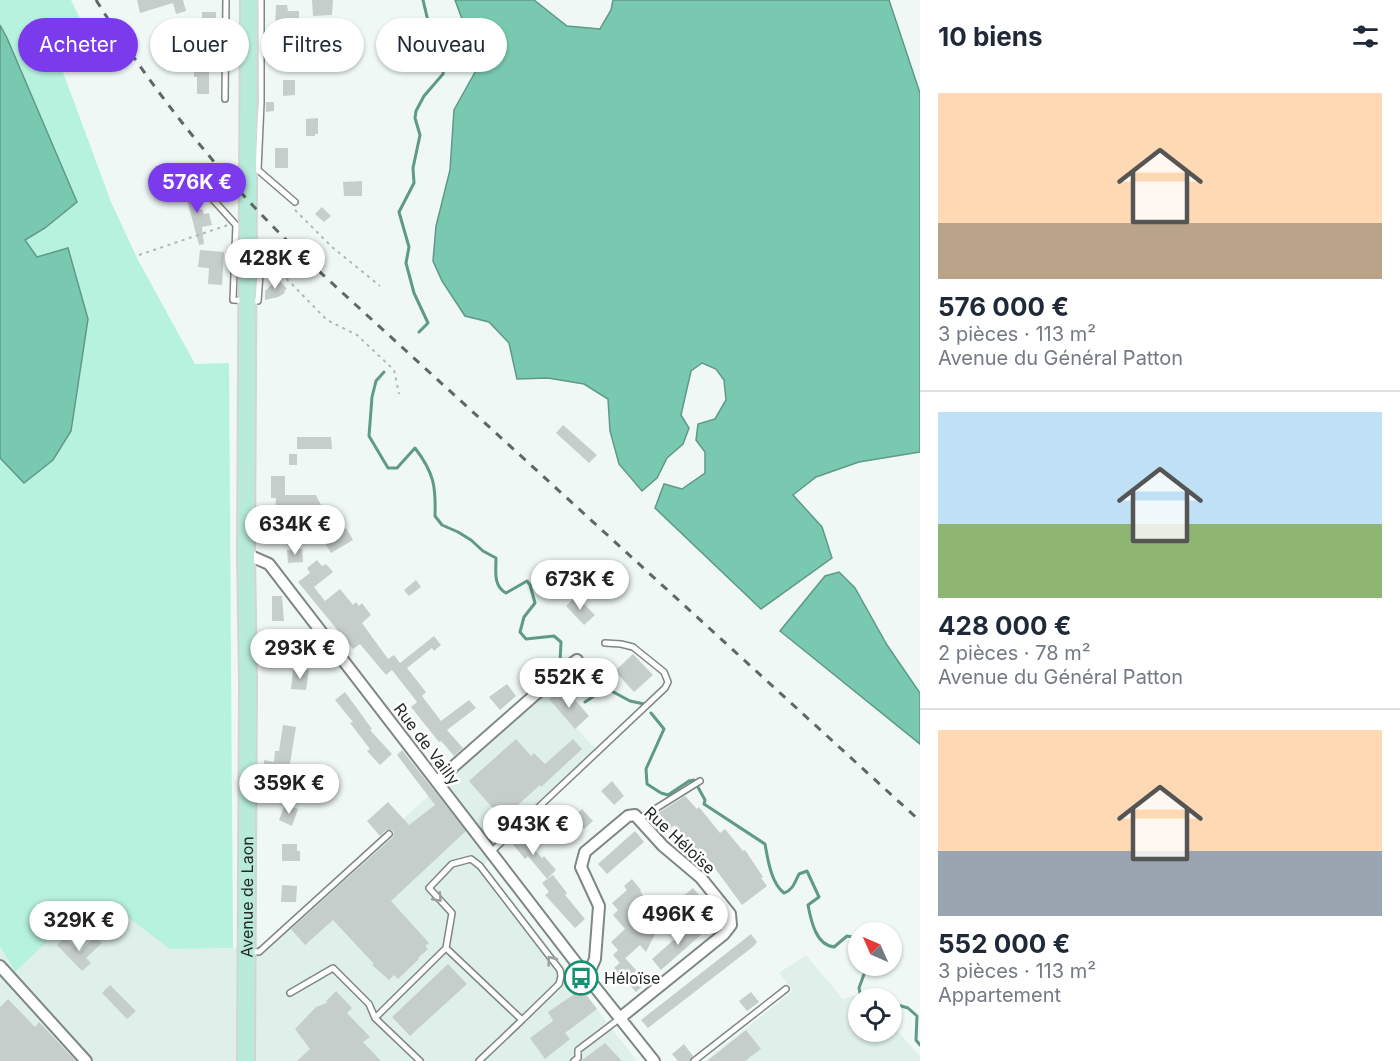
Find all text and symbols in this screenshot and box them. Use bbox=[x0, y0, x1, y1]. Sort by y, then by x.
chip: Acheter bbox=[18, 18, 138, 72]
chip: Louer bbox=[150, 18, 249, 72]
chip: Filtres bbox=[261, 18, 364, 72]
chip: Nouveau bbox=[376, 18, 507, 72]
icon: filters bbox=[1349, 20, 1382, 53]
text: 10 biens bbox=[938, 21, 1043, 52]
icon: home bbox=[1106, 132, 1214, 240]
pin: 576K € bbox=[148, 163, 246, 214]
text: 576K € bbox=[162, 170, 232, 194]
pin: 428K € bbox=[226, 239, 324, 290]
text: 428K € bbox=[239, 246, 311, 270]
text: 576 000 € bbox=[938, 291, 1069, 322]
text: 3 pièces · 113 m² bbox=[938, 322, 1096, 346]
text: Avenue du Général Patton bbox=[938, 346, 1183, 370]
icon: home bbox=[1106, 451, 1214, 559]
pin: 634K € bbox=[246, 505, 344, 556]
text: 634K € bbox=[259, 512, 331, 536]
pin: 673K € bbox=[531, 560, 629, 611]
text: 673K € bbox=[545, 567, 615, 591]
text: 428 000 € bbox=[938, 610, 1072, 641]
pin: 293K € bbox=[251, 629, 349, 680]
text: 293K € bbox=[264, 636, 336, 660]
text: 2 pièces · 78 m² bbox=[938, 641, 1091, 665]
pin: 552K € bbox=[520, 658, 618, 709]
text: 552K € bbox=[534, 665, 604, 689]
text: Avenue du Général Patton bbox=[938, 665, 1183, 689]
street label: Rue de Vailly bbox=[390, 699, 464, 789]
pin: 359K € bbox=[240, 764, 338, 815]
icon: home bbox=[1106, 769, 1214, 877]
text: 359K € bbox=[253, 771, 325, 795]
street label: Rue Héloïse bbox=[640, 802, 720, 878]
pin: 943K € bbox=[484, 805, 582, 856]
text: 943K € bbox=[497, 812, 569, 836]
street label: Avenue de Laon bbox=[237, 836, 257, 958]
one-way arrow bbox=[431, 891, 442, 902]
pin: 496K € bbox=[629, 895, 727, 946]
pin: 329K € bbox=[30, 901, 128, 952]
text: 496K € bbox=[642, 902, 714, 926]
text: 329K € bbox=[43, 908, 115, 932]
north arrow bbox=[848, 922, 902, 976]
map controls bbox=[848, 922, 902, 1042]
text: 552 000 € bbox=[938, 928, 1070, 959]
one-way arrow bbox=[548, 955, 559, 966]
text: 3 pièces · 113 m² bbox=[938, 959, 1096, 983]
bus stop icon: Héloïse bbox=[563, 960, 599, 996]
place label: Héloïse bbox=[604, 968, 660, 988]
text: Appartement bbox=[938, 983, 1061, 1007]
button: locate bbox=[848, 988, 902, 1042]

